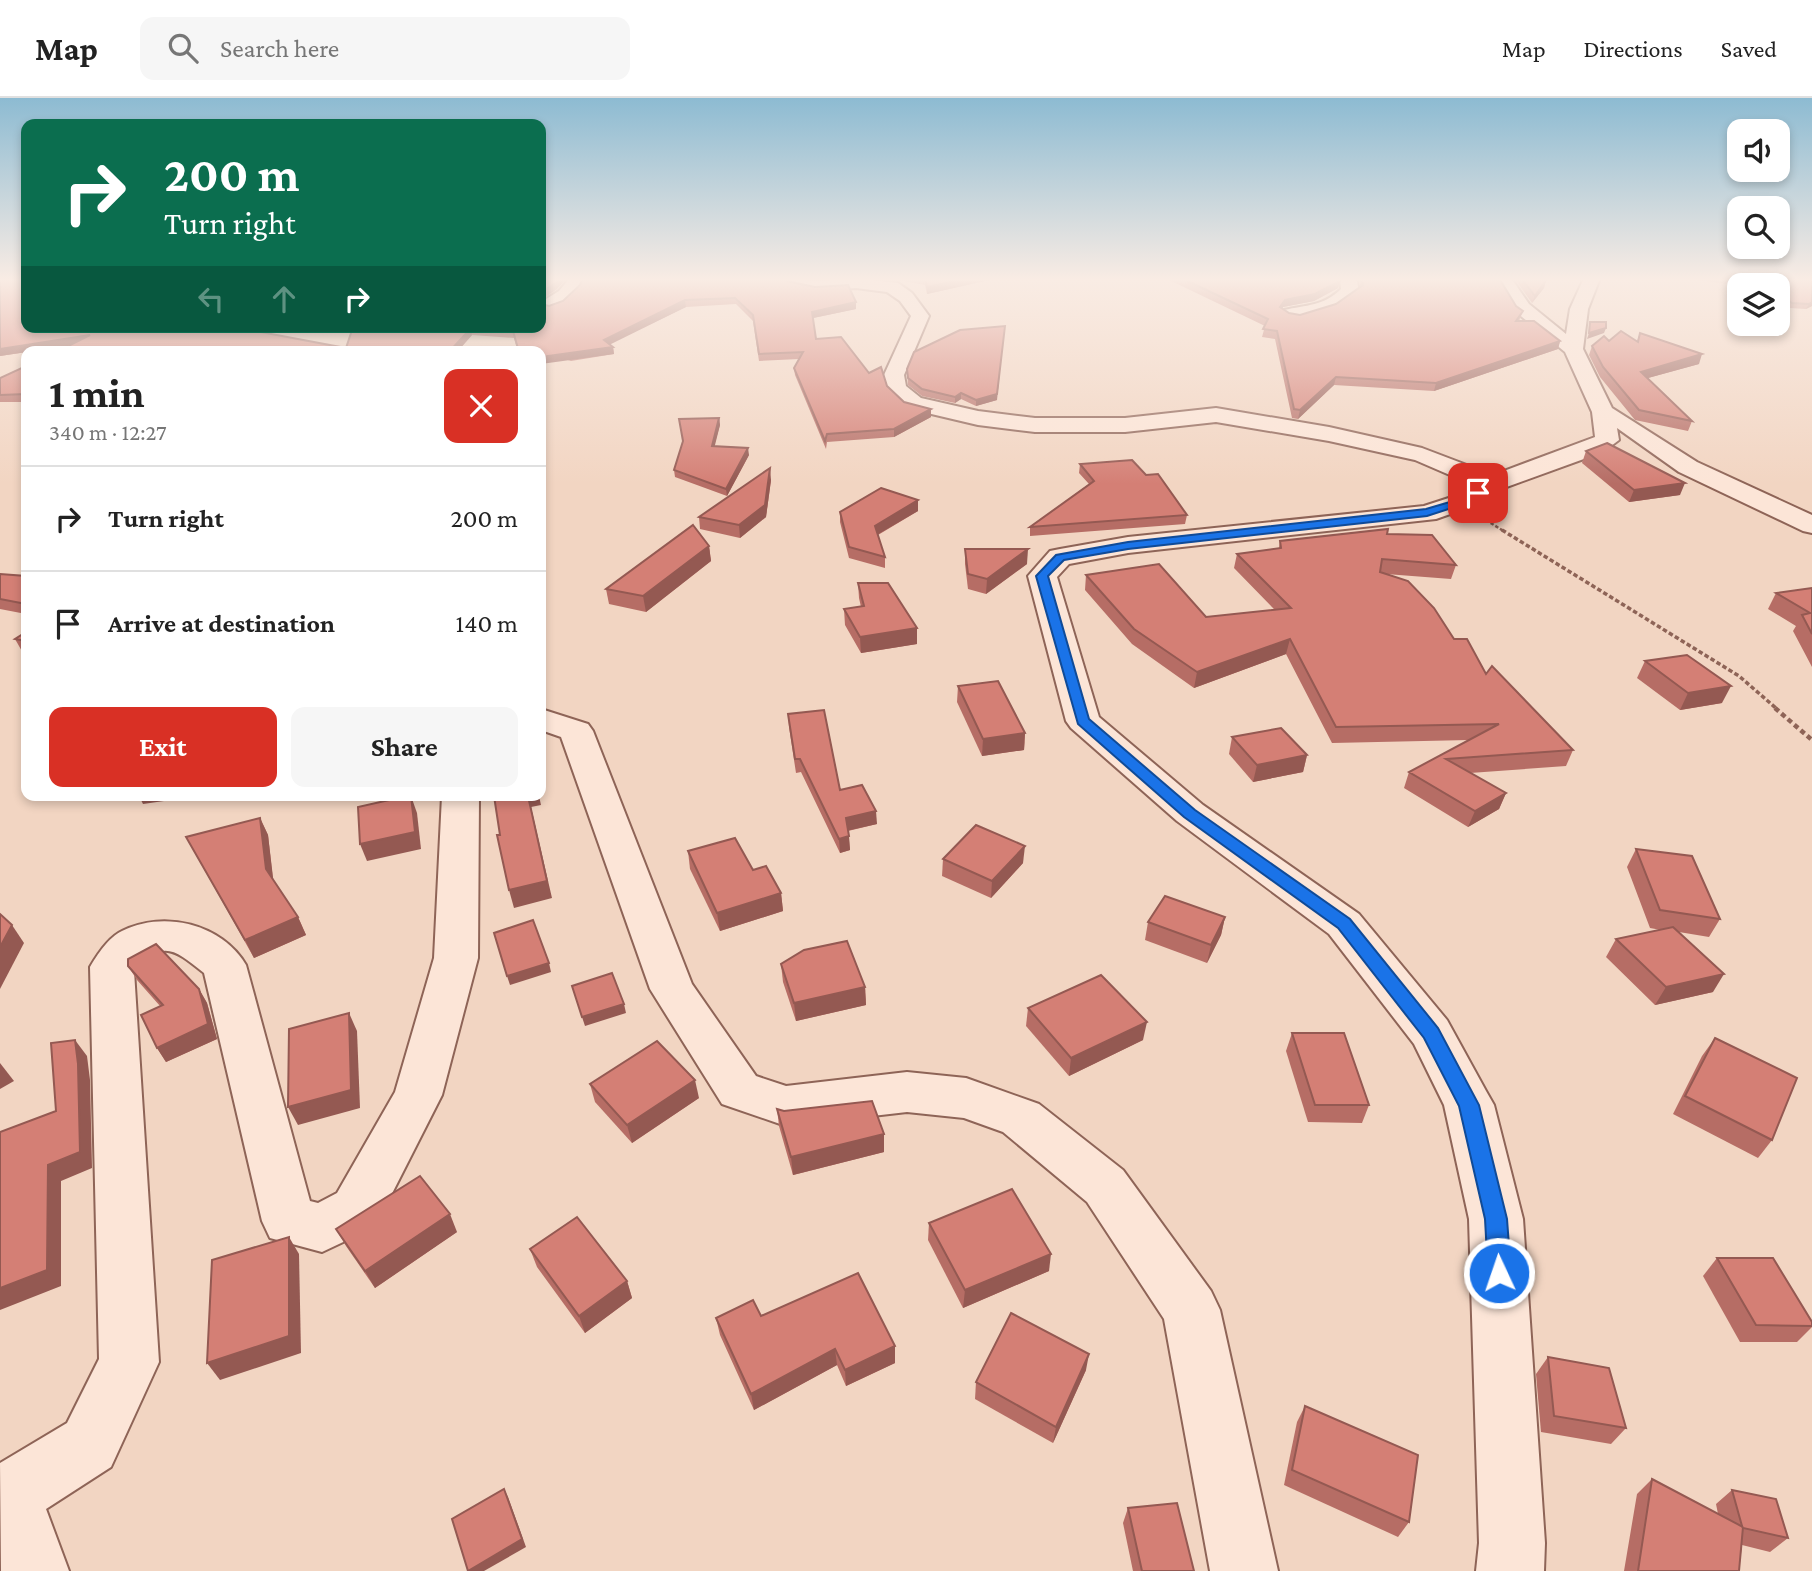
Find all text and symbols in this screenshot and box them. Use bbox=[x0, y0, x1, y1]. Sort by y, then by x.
search box bbox=[140, 17, 630, 80]
icon: search bbox=[164, 29, 202, 67]
text: Map bbox=[35, 30, 98, 67]
text: Search here bbox=[220, 34, 339, 63]
text: Map bbox=[1502, 35, 1546, 62]
text: Directions bbox=[1584, 35, 1683, 62]
text: Saved bbox=[1721, 35, 1777, 62]
map controls bbox=[1727, 119, 1790, 336]
button: sound bbox=[1727, 119, 1790, 182]
icon: right bbox=[49, 147, 140, 238]
text: 200 m bbox=[164, 147, 299, 202]
button: search bbox=[1727, 196, 1790, 259]
text: Turn right bbox=[164, 205, 296, 241]
button: layers bbox=[1727, 273, 1790, 336]
icon: left bbox=[192, 280, 230, 318]
icon: ahead bbox=[265, 280, 303, 318]
icon: right bbox=[338, 280, 376, 318]
text: 1 min bbox=[49, 369, 145, 416]
button: close bbox=[444, 369, 518, 443]
text: 340 m · 12:27 bbox=[49, 419, 167, 445]
pin bbox=[1448, 463, 1508, 523]
icon: arrive bbox=[1459, 474, 1497, 512]
icon: right bbox=[49, 500, 87, 538]
text: Turn right bbox=[108, 504, 224, 533]
text: 200 m bbox=[450, 504, 518, 533]
icon: arrive bbox=[49, 605, 87, 643]
text: Arrive at destination bbox=[108, 609, 335, 638]
text: 140 m bbox=[456, 609, 518, 638]
button: Exit bbox=[49, 707, 277, 787]
button: Share bbox=[291, 707, 518, 787]
position arrow bbox=[1462, 1236, 1536, 1310]

